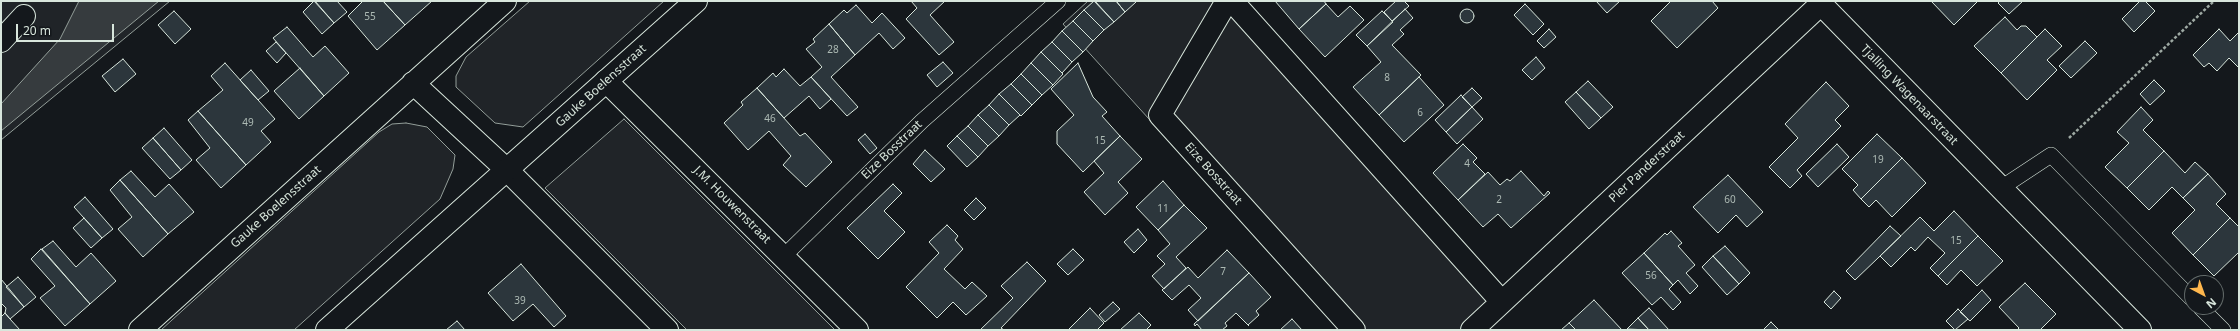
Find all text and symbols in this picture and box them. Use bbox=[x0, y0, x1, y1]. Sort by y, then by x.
house number: 55 bbox=[364, 11, 376, 23]
scale bar bbox=[18, 16, 116, 42]
text: 20 m bbox=[23, 22, 51, 39]
street label: Gauke Boelensstraat bbox=[553, 42, 649, 130]
street label: Tjalling Wagenaarstraat bbox=[1857, 42, 1961, 148]
house number: 28 bbox=[827, 44, 839, 56]
house number: 8 bbox=[1384, 72, 1390, 84]
house number: 6 bbox=[1417, 107, 1423, 119]
house number: 46 bbox=[764, 113, 776, 125]
house number: 49 bbox=[242, 117, 254, 129]
street label: Eize Bosstraat bbox=[859, 117, 925, 183]
street label: Pier Panderstraat bbox=[1606, 128, 1688, 206]
house number: 15 bbox=[1094, 135, 1106, 147]
street label: Eize Bosstraat bbox=[1181, 140, 1245, 208]
house number: 19 bbox=[1872, 154, 1884, 166]
house number: 4 bbox=[1464, 158, 1470, 170]
street label: Gauke Boelensstraat bbox=[228, 163, 324, 251]
street label: J.M. Houwenstraat bbox=[690, 163, 774, 247]
house number: 2 bbox=[1496, 194, 1502, 206]
house number: 60 bbox=[1724, 194, 1736, 206]
house number: 11 bbox=[1157, 203, 1169, 215]
house number: 15 bbox=[1950, 235, 1962, 247]
house number: 7 bbox=[1220, 266, 1226, 278]
house number: 56 bbox=[1645, 270, 1657, 282]
north arrow bbox=[2184, 275, 2224, 315]
house number: 39 bbox=[514, 295, 526, 307]
text: N bbox=[2203, 295, 2220, 312]

